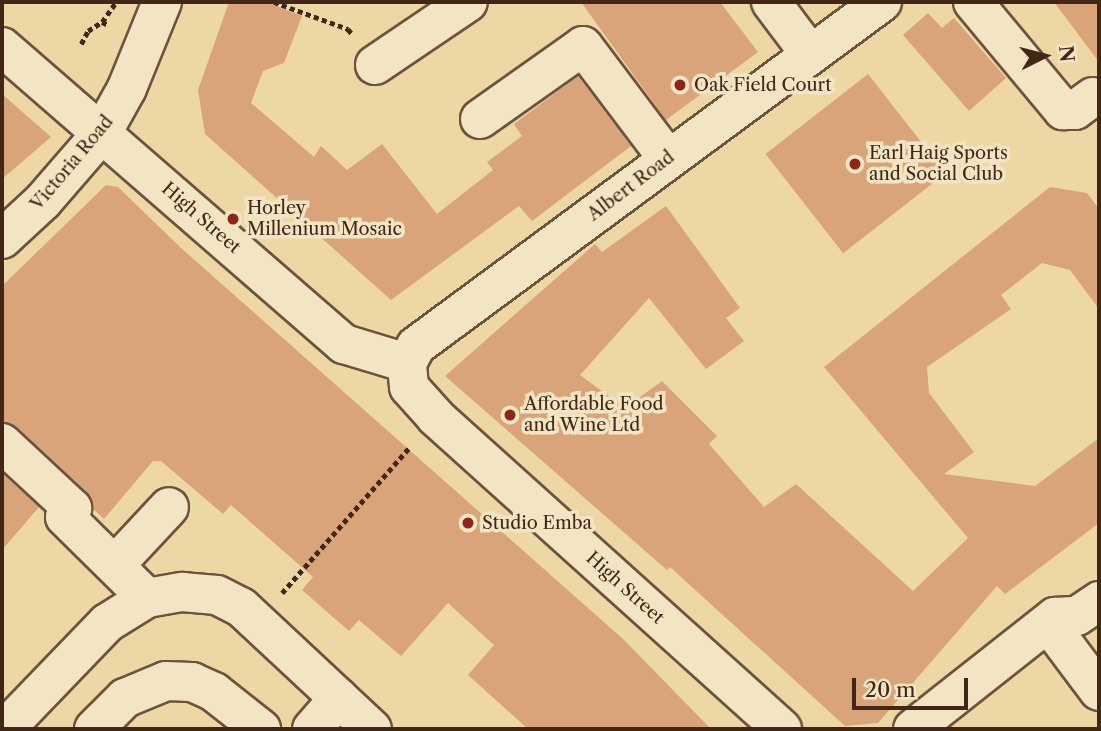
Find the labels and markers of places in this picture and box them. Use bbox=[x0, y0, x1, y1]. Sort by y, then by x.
place label: Oak Field Court bbox=[694, 74, 832, 96]
marker: Oak Field Court bbox=[672, 77, 688, 93]
place label: Earl Haig Sports and Social Club bbox=[869, 143, 1008, 186]
marker: Earl Haig Sports and Social Club bbox=[847, 156, 863, 172]
place label: Horley Millenium Mosaic bbox=[247, 198, 402, 241]
marker: Horley Millenium Mosaic bbox=[225, 211, 241, 227]
place label: Affordable Food and Wine Ltd bbox=[524, 394, 663, 436]
marker: Affordable Food and Wine Ltd bbox=[502, 407, 518, 423]
place label: Studio Emba bbox=[482, 512, 592, 534]
marker: Studio Emba bbox=[460, 515, 476, 531]

